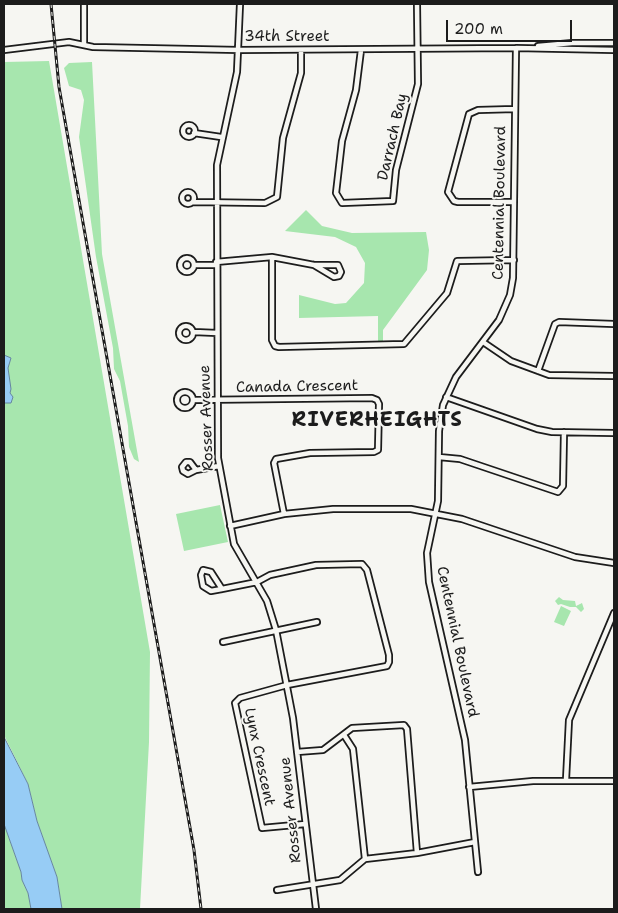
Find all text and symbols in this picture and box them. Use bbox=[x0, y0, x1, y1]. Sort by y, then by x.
scale bar bbox=[448, 10, 574, 42]
text: 200 m bbox=[454, 19, 503, 39]
street label: 34th Street bbox=[244, 28, 330, 46]
street label: Darrach Bay bbox=[374, 92, 412, 182]
street label: Centennial Boulevard bbox=[490, 126, 510, 280]
street label: Rosser Avenue bbox=[196, 365, 218, 471]
street label: Canada Crescent bbox=[236, 377, 358, 397]
district label: RIVERHEIGHTS bbox=[290, 409, 464, 433]
street label: Centennial Boulevard bbox=[432, 565, 482, 719]
street label: Lynx Crescent bbox=[240, 706, 278, 808]
street label: Rosser Avenue bbox=[276, 756, 306, 864]

